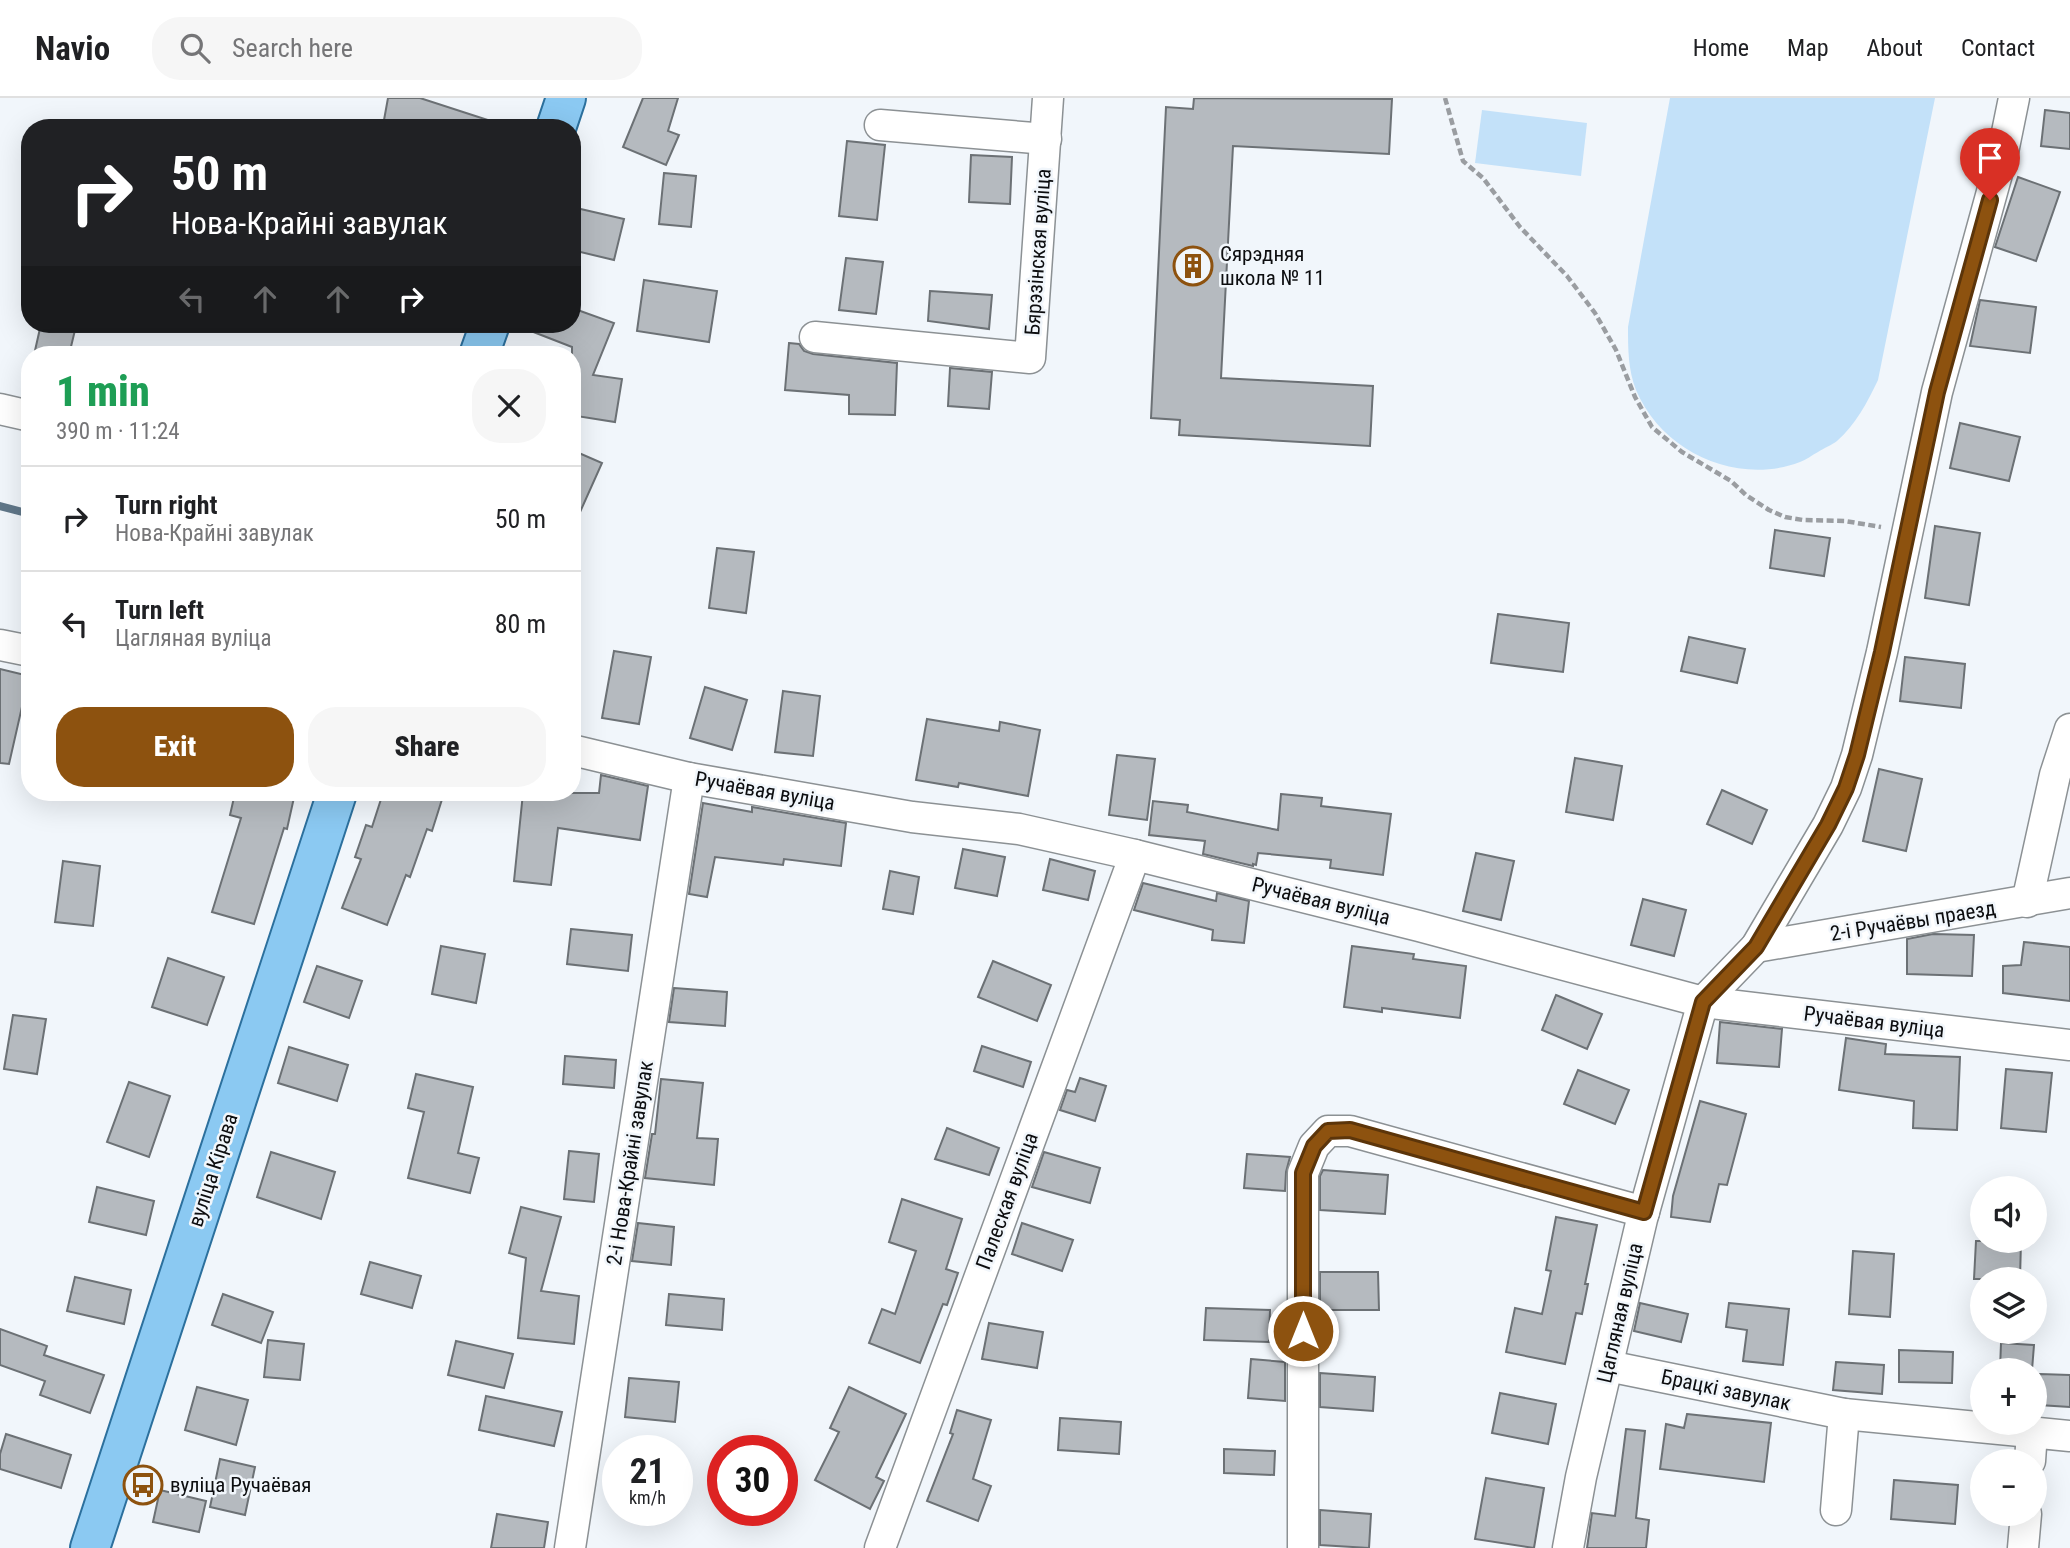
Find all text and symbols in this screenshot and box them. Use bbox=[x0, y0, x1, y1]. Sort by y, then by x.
search box bbox=[152, 17, 642, 80]
text: Navio bbox=[35, 29, 110, 68]
icon: search bbox=[176, 29, 214, 67]
text: Search here bbox=[232, 33, 353, 63]
text: Home bbox=[1693, 34, 1749, 62]
text: Map bbox=[1787, 34, 1829, 62]
text: About bbox=[1867, 34, 1923, 62]
text: Contact bbox=[1961, 34, 2035, 62]
pin bbox=[1960, 128, 2020, 200]
icon: arrive bbox=[1971, 139, 2009, 177]
text: 50 m bbox=[171, 145, 268, 202]
icon: right bbox=[56, 147, 147, 238]
street label: Бярэзінская вуліца bbox=[1020, 168, 1056, 336]
text: Нова-Крайні завулак bbox=[171, 204, 448, 242]
place label: Сярэдняя школа № 11 bbox=[1220, 242, 1325, 290]
building icon: Сярэдняя школа № 11 bbox=[1172, 245, 1214, 287]
icon: left bbox=[173, 280, 211, 318]
icon: ahead bbox=[246, 280, 284, 318]
icon: ahead bbox=[319, 280, 357, 318]
icon: right bbox=[392, 280, 430, 318]
text: 1 min bbox=[56, 367, 150, 416]
button: close bbox=[472, 369, 546, 443]
text: 390 m · 11:24 bbox=[56, 418, 180, 445]
text: Turn right bbox=[115, 490, 217, 520]
icon: right bbox=[56, 500, 94, 538]
text: 50 m bbox=[495, 504, 546, 534]
text: Нова-Крайні завулак bbox=[115, 520, 314, 547]
text: Turn left bbox=[115, 595, 204, 625]
icon: left bbox=[56, 605, 94, 643]
text: 80 m bbox=[495, 609, 546, 639]
text: Цагляная вуліца bbox=[115, 625, 271, 652]
button: Exit bbox=[56, 707, 294, 787]
button: Share bbox=[308, 707, 546, 787]
street label: Ручаёвая вуліца bbox=[693, 767, 837, 815]
street label: Ручаёвая вуліца bbox=[1249, 872, 1393, 930]
street label: 2-і Ручаёвы праезд bbox=[1829, 896, 1997, 946]
street label: Ручаёвая вуліца bbox=[1802, 1001, 1946, 1043]
street label: 2-і Нова-Крайні завулак bbox=[602, 1059, 658, 1267]
street label: вуліца Кірава bbox=[183, 1110, 243, 1230]
street label: Палеская вуліца bbox=[971, 1129, 1043, 1273]
map controls bbox=[1970, 1176, 2047, 1526]
button: sound bbox=[1970, 1176, 2047, 1253]
street label: Цагляная вуліца bbox=[1592, 1241, 1648, 1385]
button: layers bbox=[1970, 1267, 2047, 1344]
position arrow bbox=[1266, 1294, 1340, 1368]
button: + bbox=[1970, 1358, 2047, 1435]
street label: Брацкі завулак bbox=[1659, 1365, 1793, 1415]
speed limit sign: 30 bbox=[707, 1435, 798, 1526]
button: − bbox=[1970, 1449, 2047, 1526]
text: 21 bbox=[630, 1451, 665, 1492]
bus stop icon: вуліца Ручаёвая bbox=[122, 1464, 164, 1506]
place label: вуліца Ручаёвая bbox=[170, 1473, 312, 1497]
text: km/h bbox=[629, 1487, 666, 1508]

